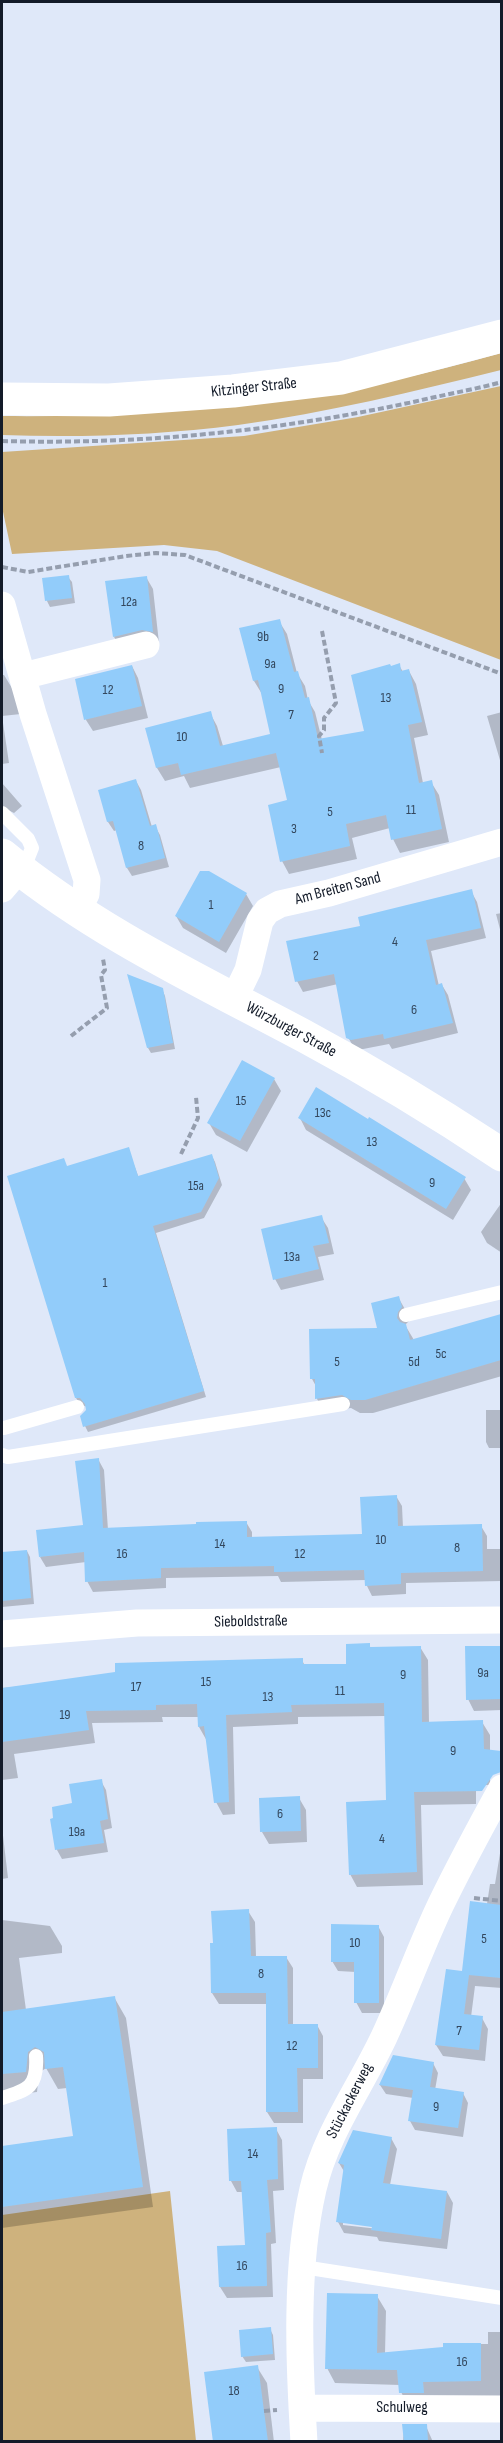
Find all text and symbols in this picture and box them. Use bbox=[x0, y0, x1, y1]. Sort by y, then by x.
street label: Kitzinger Straße bbox=[210, 374, 298, 402]
house number: 12a bbox=[121, 594, 137, 610]
house number: 9b bbox=[257, 629, 269, 645]
house number: 9a bbox=[264, 656, 276, 672]
house number: 9 bbox=[278, 681, 284, 697]
house number: 12 bbox=[103, 682, 113, 698]
house number: 13 bbox=[381, 690, 391, 706]
house number: 7 bbox=[288, 707, 294, 723]
house number: 10 bbox=[176, 729, 188, 745]
house number: 11 bbox=[406, 802, 416, 818]
house number: 5 bbox=[327, 804, 333, 820]
house number: 3 bbox=[291, 821, 297, 837]
house number: 8 bbox=[138, 838, 144, 854]
street label: Am Breiten Sand bbox=[293, 868, 383, 910]
house number: 1 bbox=[209, 897, 213, 913]
house number: 4 bbox=[392, 934, 398, 950]
house number: 2 bbox=[313, 948, 319, 964]
street label: Würzburger Straße bbox=[242, 998, 340, 1062]
house number: 6 bbox=[411, 1002, 417, 1018]
house number: 15 bbox=[236, 1093, 246, 1109]
house number: 13c bbox=[315, 1105, 331, 1121]
house number: 13 bbox=[367, 1134, 377, 1150]
house number: 9 bbox=[429, 1175, 435, 1191]
house number: 15a bbox=[188, 1178, 204, 1194]
house number: 13a bbox=[284, 1249, 300, 1265]
house number: 1 bbox=[103, 1275, 107, 1291]
house number: 5c bbox=[435, 1346, 447, 1362]
house number: 5 bbox=[334, 1354, 340, 1370]
house number: 5d bbox=[408, 1354, 420, 1370]
house number: 10 bbox=[375, 1532, 387, 1548]
house number: 14 bbox=[215, 1536, 225, 1552]
house number: 8 bbox=[454, 1540, 460, 1556]
house number: 16 bbox=[116, 1546, 128, 1562]
house number: 12 bbox=[295, 1546, 305, 1562]
street label: Sieboldstraße bbox=[214, 1612, 288, 1632]
house number: 9a bbox=[477, 1665, 489, 1681]
house number: 9 bbox=[400, 1667, 406, 1683]
house number: 15 bbox=[201, 1674, 211, 1690]
house number: 17 bbox=[131, 1679, 141, 1695]
house number: 11 bbox=[335, 1683, 345, 1699]
house number: 13 bbox=[263, 1689, 273, 1705]
house number: 19 bbox=[59, 1707, 71, 1723]
house number: 9 bbox=[450, 1743, 456, 1759]
house number: 6 bbox=[277, 1806, 283, 1822]
house number: 19a bbox=[69, 1824, 85, 1840]
house number: 4 bbox=[379, 1831, 385, 1847]
house number: 5 bbox=[481, 1931, 487, 1947]
house number: 10 bbox=[349, 1935, 361, 1951]
house number: 8 bbox=[258, 1966, 264, 1982]
house number: 7 bbox=[456, 2023, 462, 2039]
house number: 12 bbox=[287, 2038, 297, 2054]
street label: Stückackerweg bbox=[323, 2060, 377, 2142]
house number: 9 bbox=[433, 2099, 439, 2115]
house number: 14 bbox=[248, 2146, 258, 2162]
house number: 16 bbox=[236, 2258, 248, 2274]
house number: 16 bbox=[456, 2354, 468, 2370]
house number: 18 bbox=[228, 2383, 240, 2399]
street label: Schulweg bbox=[376, 2398, 428, 2418]

